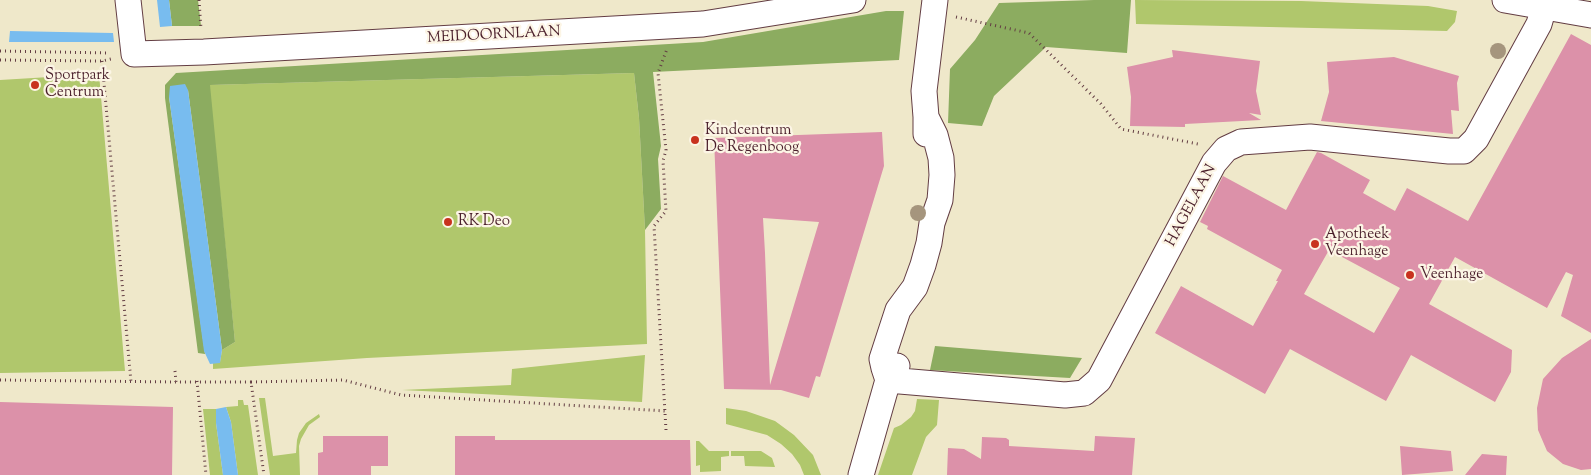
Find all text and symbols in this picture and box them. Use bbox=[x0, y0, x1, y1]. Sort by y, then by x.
street label: MEIDOORNLAAN bbox=[427, 24, 561, 48]
place label: Sportpark Centrum bbox=[45, 67, 110, 102]
marker: Sportpark Centrum bbox=[29, 79, 41, 91]
place label: Kindcentrum De Regenboog bbox=[705, 122, 799, 157]
marker: Kindcentrum De Regenboog bbox=[689, 134, 701, 146]
street label: HAGELAAN bbox=[1163, 162, 1221, 250]
place label: RK Deo bbox=[458, 213, 510, 231]
marker: RK Deo bbox=[442, 216, 454, 228]
place label: Apotheek Veenhage bbox=[1325, 226, 1389, 261]
marker: Apotheek Veenhage bbox=[1309, 238, 1321, 250]
place label: Veenhage bbox=[1420, 266, 1483, 284]
marker: Veenhage bbox=[1404, 269, 1416, 281]

